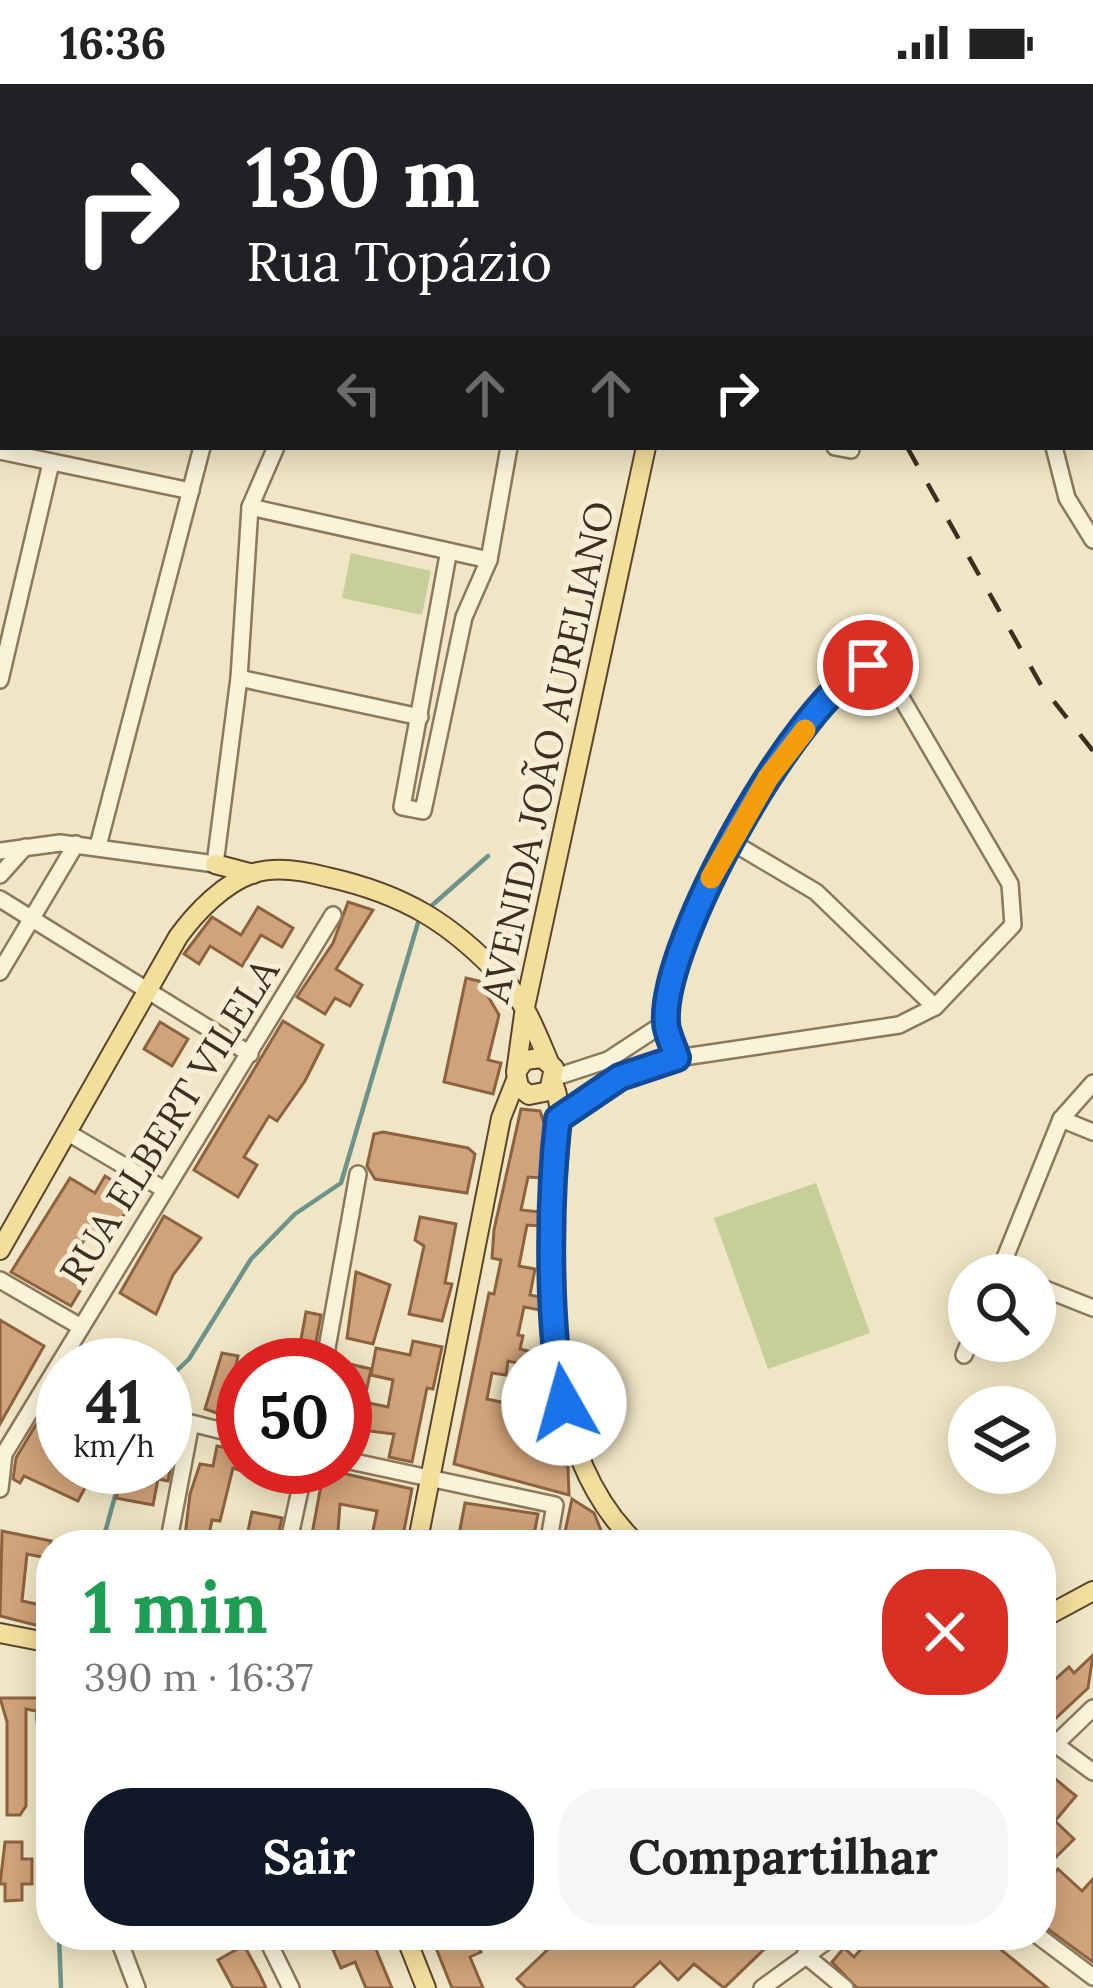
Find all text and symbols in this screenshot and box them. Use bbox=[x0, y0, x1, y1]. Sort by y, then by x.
text: 16:36 bbox=[60, 14, 166, 71]
text: 130 m bbox=[246, 122, 480, 230]
icon: right bbox=[48, 132, 204, 288]
text: Rua Topázio bbox=[246, 227, 552, 296]
icon: left bbox=[326, 360, 392, 426]
icon: ahead bbox=[452, 360, 518, 426]
icon: ahead bbox=[578, 360, 644, 426]
icon: right bbox=[704, 360, 770, 426]
street label: AVENIDA JOÃO AURELIANO bbox=[469, 497, 625, 1008]
pin bbox=[817, 614, 919, 716]
icon: arrive bbox=[835, 632, 901, 698]
street label: RUA ELBERT VILELA bbox=[48, 948, 290, 1293]
map controls bbox=[948, 1254, 1056, 1494]
button: search bbox=[948, 1254, 1056, 1362]
speed limit sign: 50 bbox=[216, 1338, 372, 1494]
position arrow bbox=[501, 1340, 627, 1466]
text: 41 bbox=[85, 1363, 143, 1439]
button: layers bbox=[948, 1386, 1056, 1494]
text: km/h bbox=[73, 1427, 155, 1465]
text: 1 min bbox=[84, 1561, 268, 1653]
button: close bbox=[882, 1569, 1008, 1695]
text: 390 m · 16:37 bbox=[84, 1652, 313, 1702]
button: Sair bbox=[84, 1788, 534, 1926]
button: Compartilhar bbox=[558, 1788, 1008, 1926]

